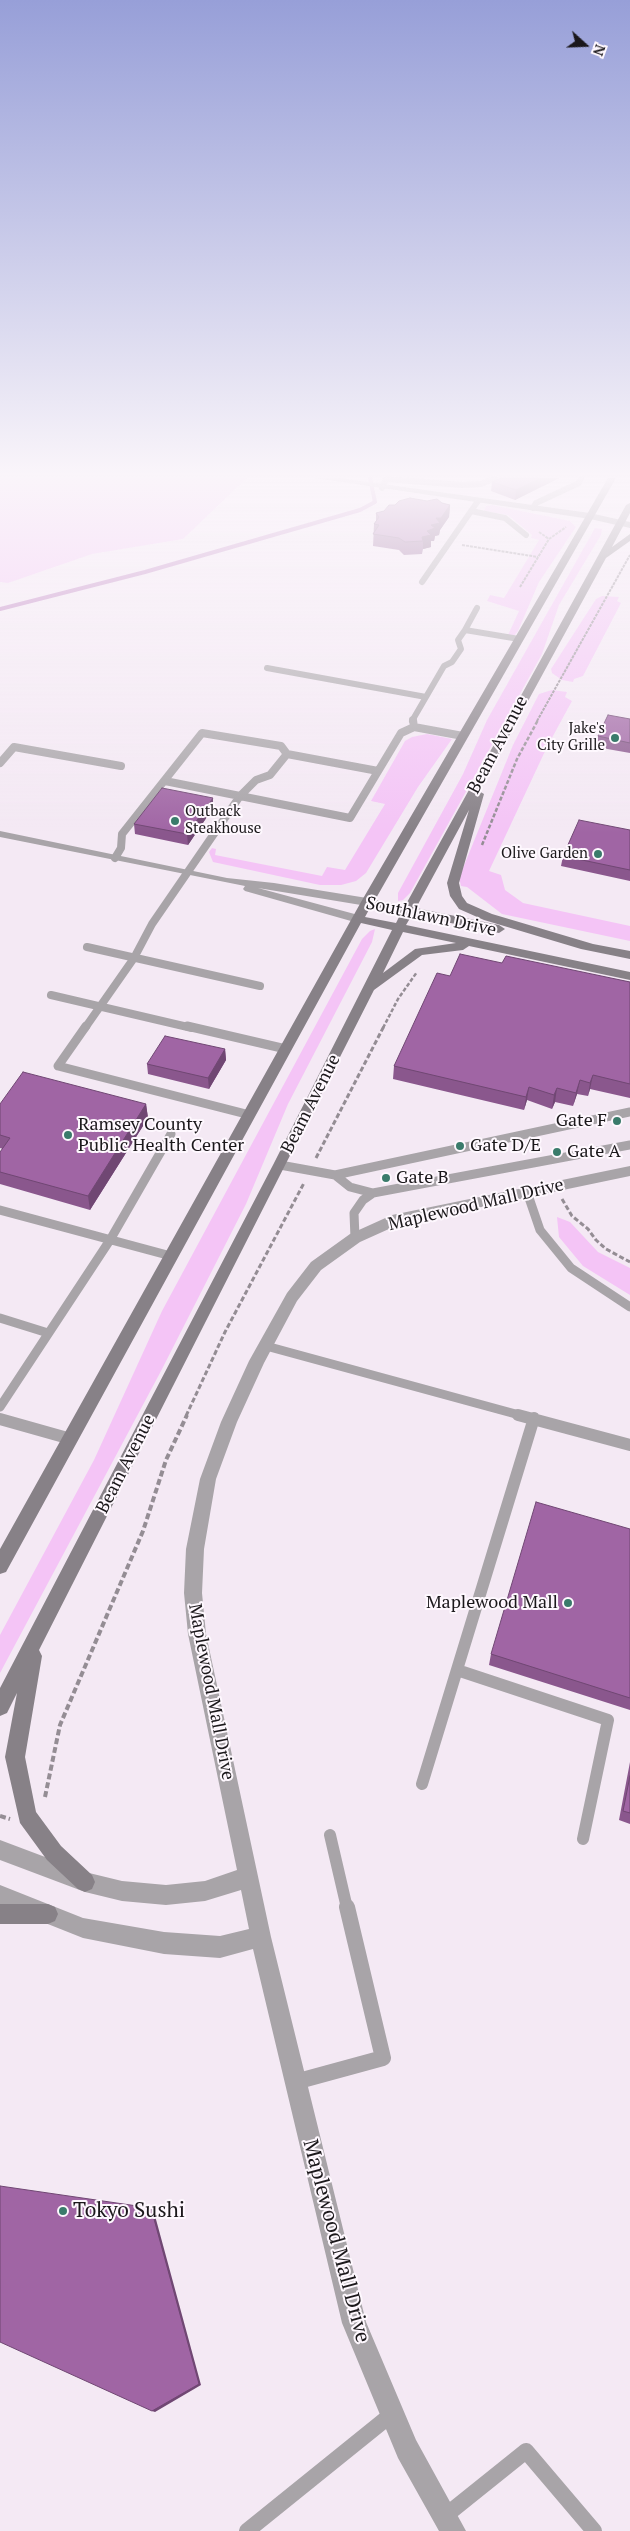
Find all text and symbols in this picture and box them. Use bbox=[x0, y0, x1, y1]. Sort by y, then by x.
north arrow bbox=[560, 20, 610, 70]
text: N bbox=[589, 42, 610, 59]
street label: Beam Avenue bbox=[463, 692, 533, 798]
place label: Jake's City Grille bbox=[537, 720, 605, 755]
marker: Jake's City Grille bbox=[609, 732, 621, 744]
place label: Outback Steakhouse bbox=[185, 803, 261, 838]
marker: Outback Steakhouse bbox=[169, 815, 181, 827]
place label: Olive Garden bbox=[501, 845, 588, 863]
marker: Olive Garden bbox=[592, 848, 604, 860]
street label: Southlawn Drive bbox=[364, 893, 498, 941]
street label: Beam Avenue bbox=[277, 1051, 345, 1157]
place label: Gate F bbox=[556, 1110, 607, 1132]
place label: Ramsey County Public Health Center bbox=[78, 1114, 244, 1156]
marker: Gate F bbox=[611, 1115, 623, 1127]
marker: Ramsey County Public Health Center bbox=[62, 1129, 74, 1141]
place label: Gate D/E bbox=[470, 1135, 541, 1157]
marker: Gate D/E bbox=[454, 1140, 466, 1152]
place label: Gate A bbox=[567, 1141, 621, 1163]
marker: Gate A bbox=[551, 1146, 563, 1158]
place label: Gate B bbox=[396, 1167, 449, 1189]
marker: Gate B bbox=[380, 1172, 392, 1184]
street label: Maplewood Mall Drive bbox=[386, 1174, 566, 1236]
street label: Beam Avenue bbox=[92, 1411, 160, 1517]
place label: Maplewood Mall bbox=[426, 1592, 558, 1614]
marker: Maplewood Mall bbox=[562, 1597, 574, 1609]
street label: Maplewood Mall Drive bbox=[183, 1602, 239, 1782]
street label: Maplewood Mall Drive bbox=[297, 2137, 375, 2345]
place label: Tokyo Sushi bbox=[73, 2198, 185, 2224]
marker: Tokyo Sushi bbox=[57, 2205, 69, 2217]

